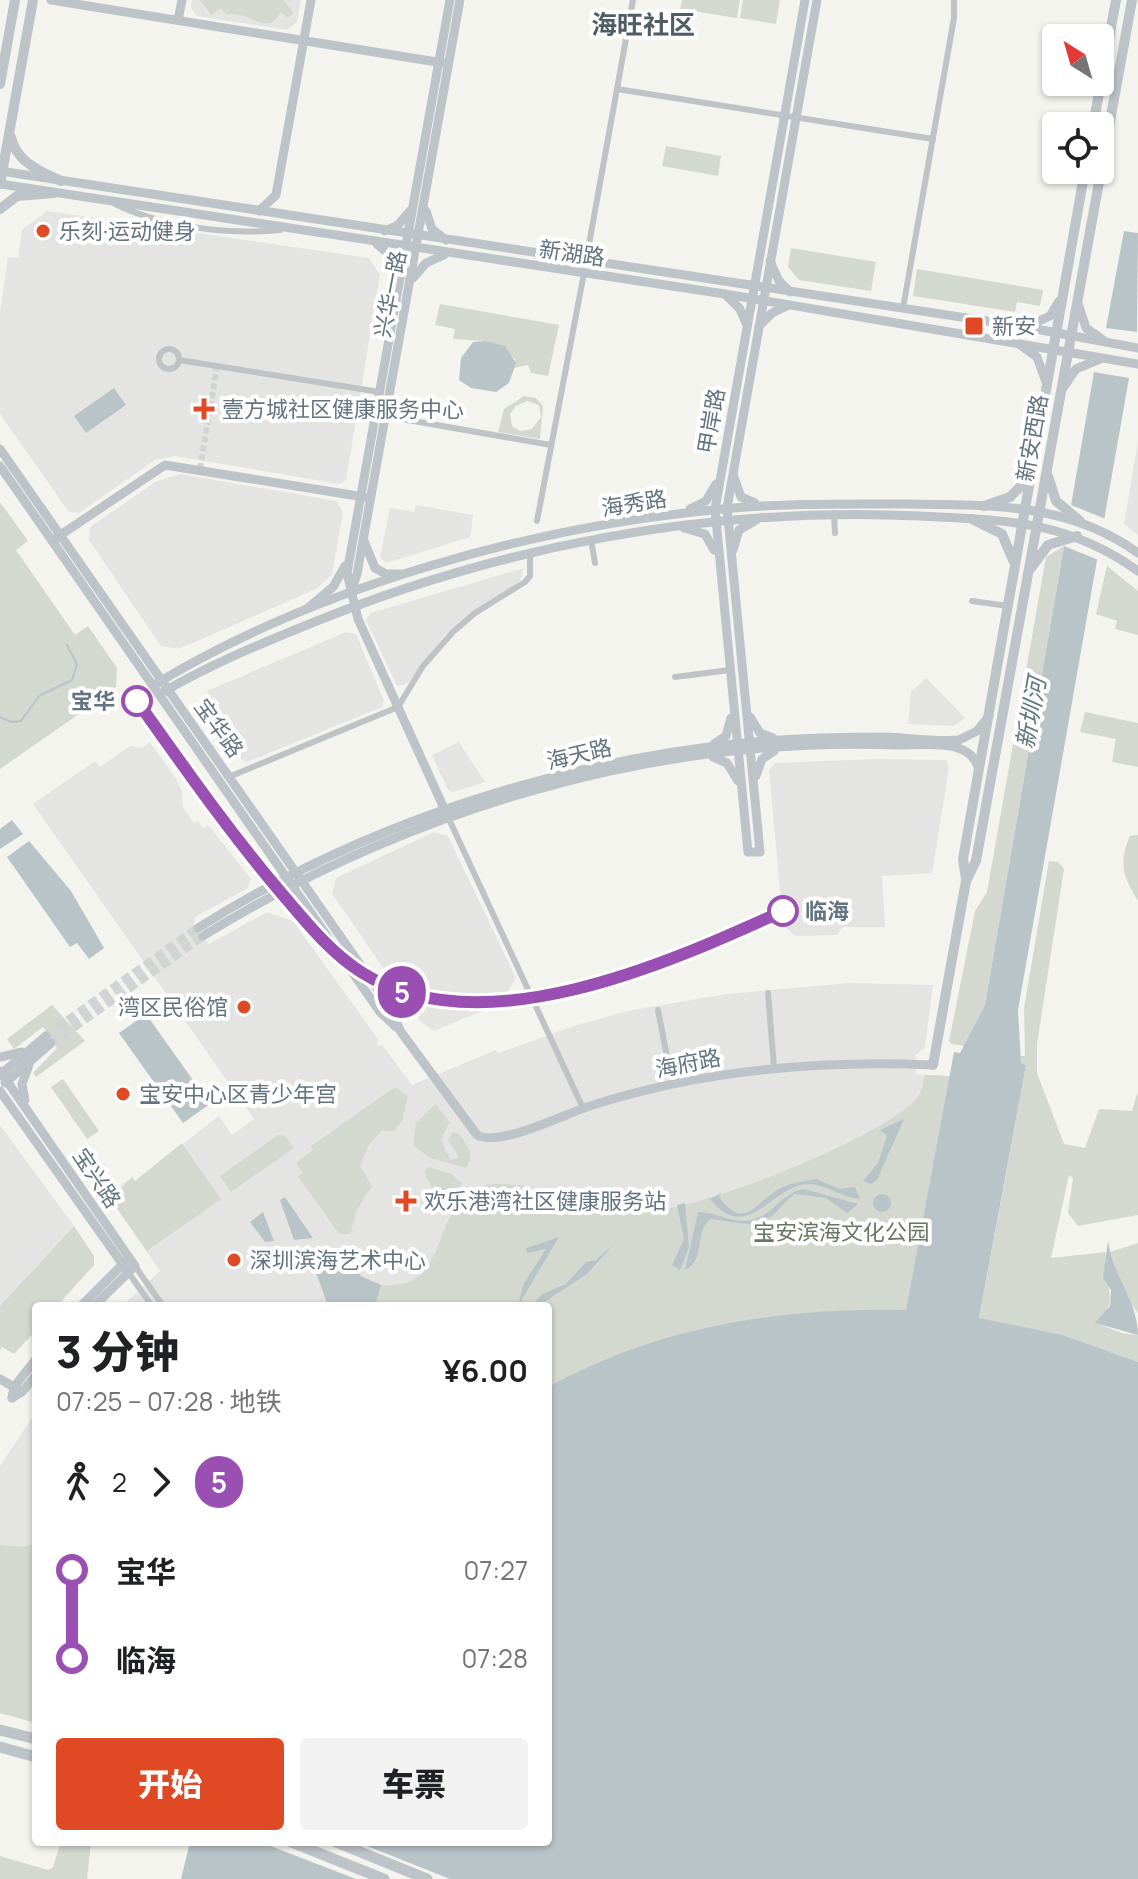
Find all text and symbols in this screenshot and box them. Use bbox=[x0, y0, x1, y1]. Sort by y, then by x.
district label: 海旺社区 bbox=[591, 6, 695, 42]
north arrow bbox=[1042, 24, 1114, 96]
map controls bbox=[1042, 24, 1114, 184]
button: locate bbox=[1042, 112, 1114, 184]
place label: 乐刻·运动健身 bbox=[59, 216, 196, 246]
marker: 乐刻·运动健身 bbox=[34, 222, 52, 240]
street label: 新湖路 bbox=[537, 234, 607, 272]
street label: 兴华一路 bbox=[367, 248, 413, 340]
place label: 新安 bbox=[992, 311, 1036, 341]
marker: 新安 bbox=[963, 315, 985, 337]
street label: 甲岸路 bbox=[690, 386, 732, 456]
street label: 新安西路 bbox=[1010, 392, 1054, 484]
place label: 壹方城社区健康服务中心 bbox=[222, 394, 464, 424]
marker: 壹方城社区健康服务中心 bbox=[193, 398, 215, 420]
street label: 海秀路 bbox=[599, 483, 669, 523]
water label: 新圳河 bbox=[1007, 671, 1053, 751]
place label: 宝华 bbox=[71, 686, 115, 716]
marker: 宝华 bbox=[122, 686, 152, 716]
street label: 宝华路 bbox=[187, 692, 251, 764]
street label: 海天路 bbox=[543, 732, 615, 776]
marker: 临海 bbox=[768, 896, 798, 926]
place label: 临海 bbox=[805, 896, 849, 926]
line badge: 5 bbox=[376, 966, 428, 1018]
text: 5 bbox=[394, 973, 410, 1011]
place label: 湾区民俗馆 bbox=[118, 992, 228, 1022]
marker: 湾区民俗馆 bbox=[235, 998, 253, 1016]
street label: 海府路 bbox=[653, 1042, 723, 1084]
place label: 宝安中心区青少年宫 bbox=[139, 1079, 337, 1109]
marker: 宝安中心区青少年宫 bbox=[114, 1085, 132, 1103]
street label: 宝兴路 bbox=[66, 1142, 128, 1214]
place label: 欢乐港湾社区健康服务站 bbox=[424, 1186, 666, 1216]
marker: 欢乐港湾社区健康服务站 bbox=[395, 1190, 417, 1212]
park label: 宝安滨海文化公园 bbox=[753, 1217, 929, 1247]
place label: 深圳滨海艺术中心 bbox=[250, 1245, 426, 1275]
marker: 深圳滨海艺术中心 bbox=[225, 1251, 243, 1269]
text: 3 分钟 bbox=[56, 1321, 179, 1381]
text: ¥6.00 bbox=[442, 1350, 528, 1391]
text: 07:25 – 07:28 · 地铁 bbox=[56, 1383, 282, 1419]
icon: walk bbox=[56, 1460, 100, 1504]
icon: forward bbox=[139, 1460, 183, 1504]
text: 5 bbox=[211, 1463, 227, 1501]
text: 2 bbox=[112, 1464, 127, 1500]
text: 宝华 bbox=[116, 1551, 176, 1592]
text: 07:27 bbox=[463, 1552, 528, 1588]
text: 临海 bbox=[116, 1639, 176, 1680]
text: 07:28 bbox=[461, 1640, 528, 1676]
button: 开始 bbox=[56, 1738, 284, 1830]
button: 车票 bbox=[300, 1738, 528, 1830]

